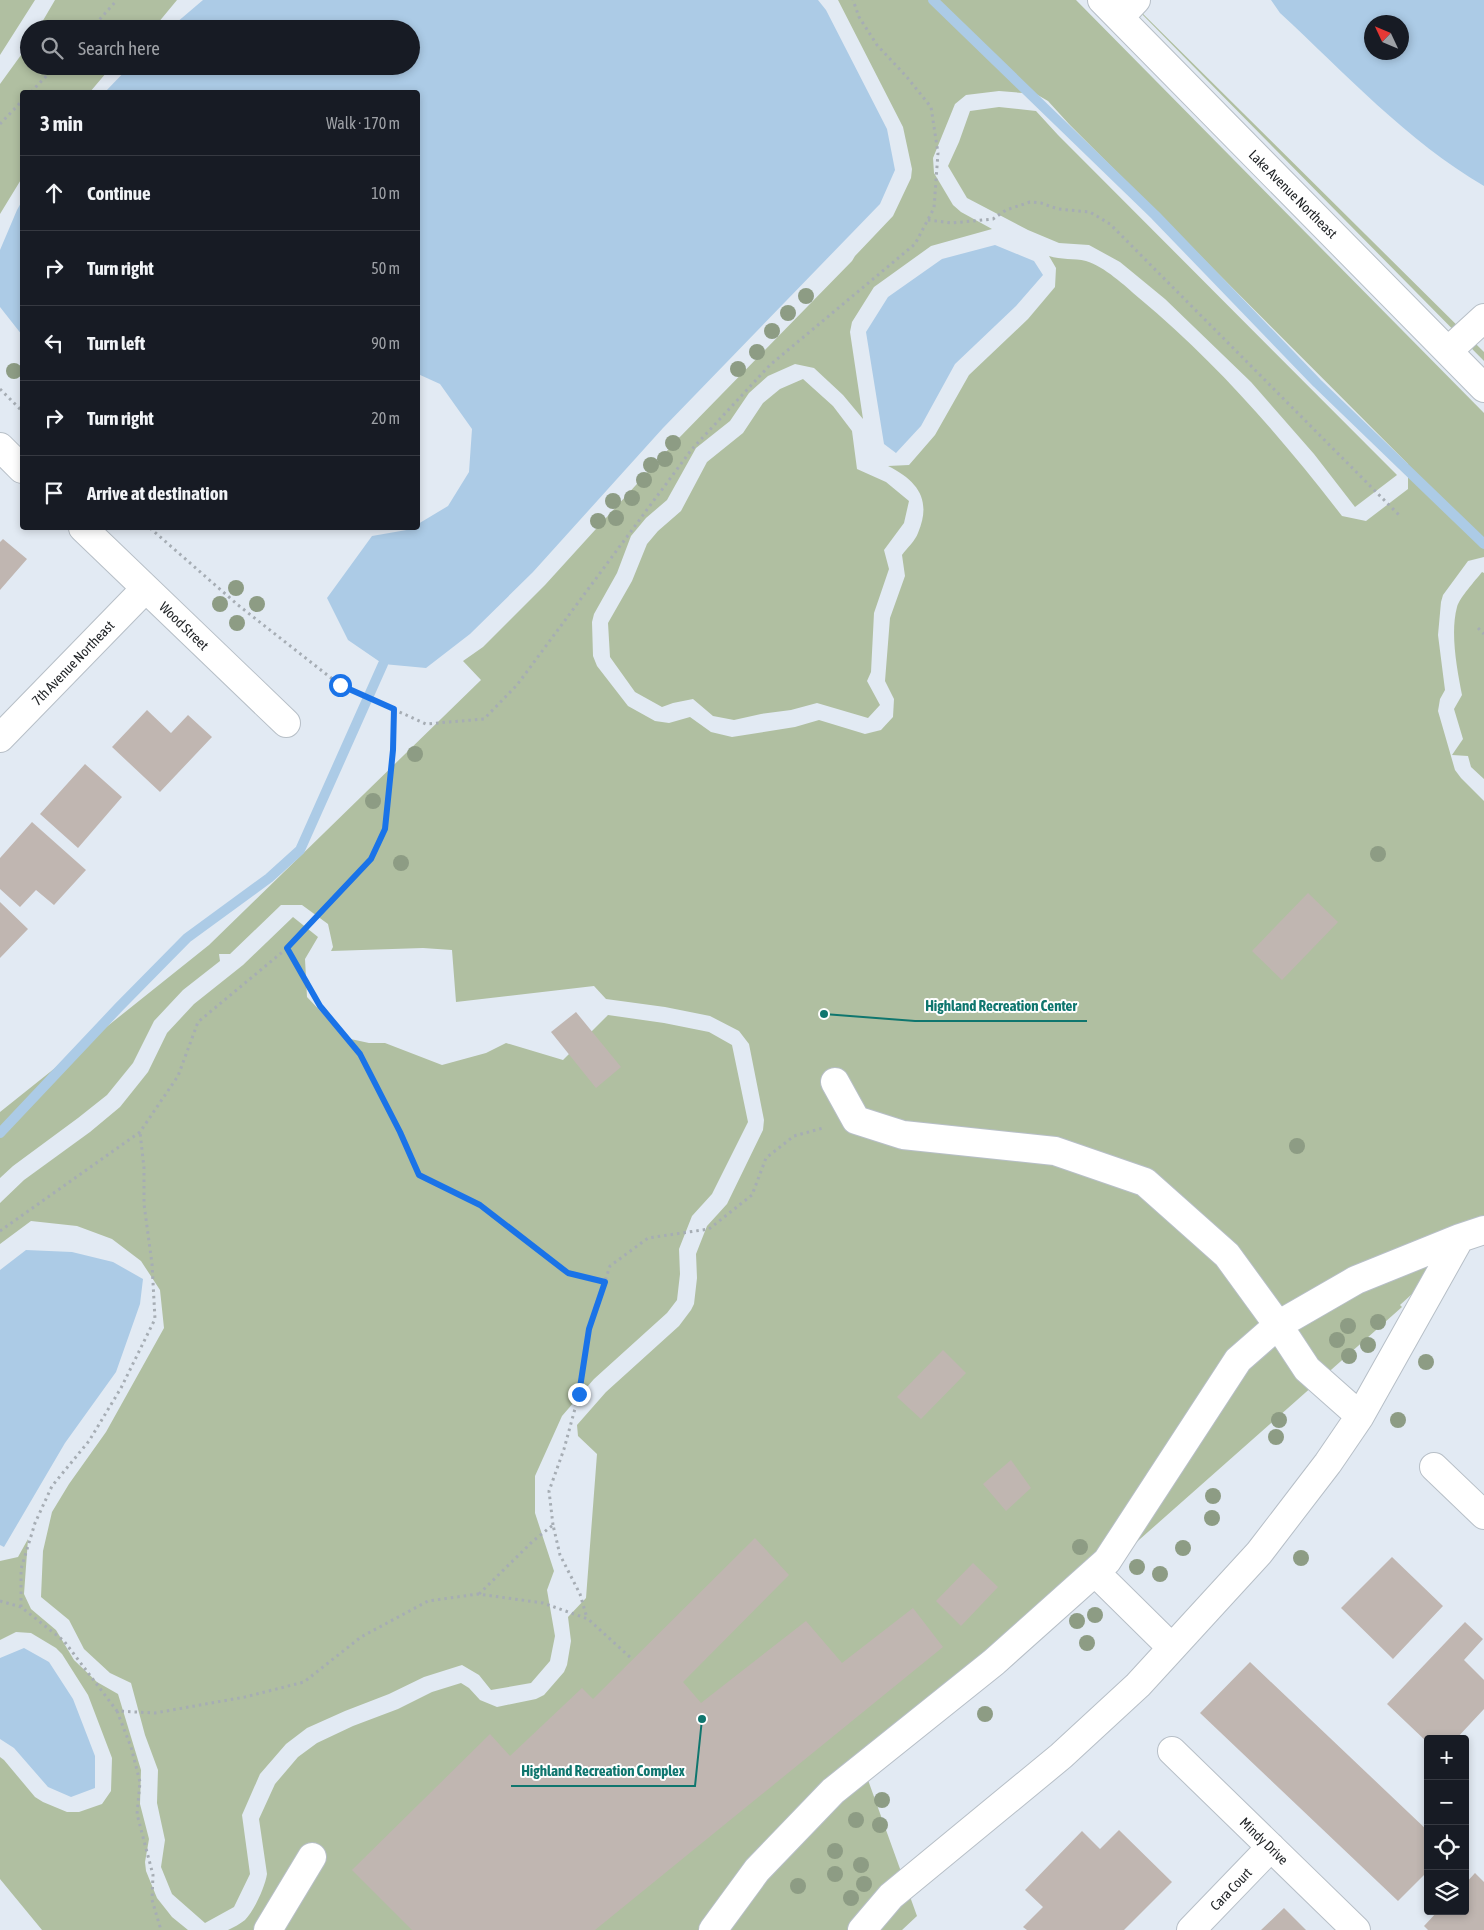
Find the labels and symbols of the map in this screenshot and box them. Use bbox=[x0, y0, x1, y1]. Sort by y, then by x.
north arrow bbox=[1364, 15, 1409, 60]
street label: Lake Avenue Northeast bbox=[1246, 147, 1340, 241]
street label: Wood Street bbox=[156, 599, 212, 653]
street label: 7th Avenue Northeast bbox=[29, 617, 117, 709]
route start bbox=[329, 674, 352, 697]
callout: Highland Recreation Center bbox=[915, 991, 1087, 1021]
text: Highland Recreation Center bbox=[925, 997, 1077, 1014]
route end bbox=[568, 1383, 591, 1406]
callout: Highland Recreation Complex bbox=[511, 1756, 695, 1786]
text: Highland Recreation Complex bbox=[521, 1762, 685, 1779]
street label: Mindy Drive bbox=[1237, 1814, 1291, 1868]
street label: Cara Court bbox=[1207, 1864, 1255, 1914]

